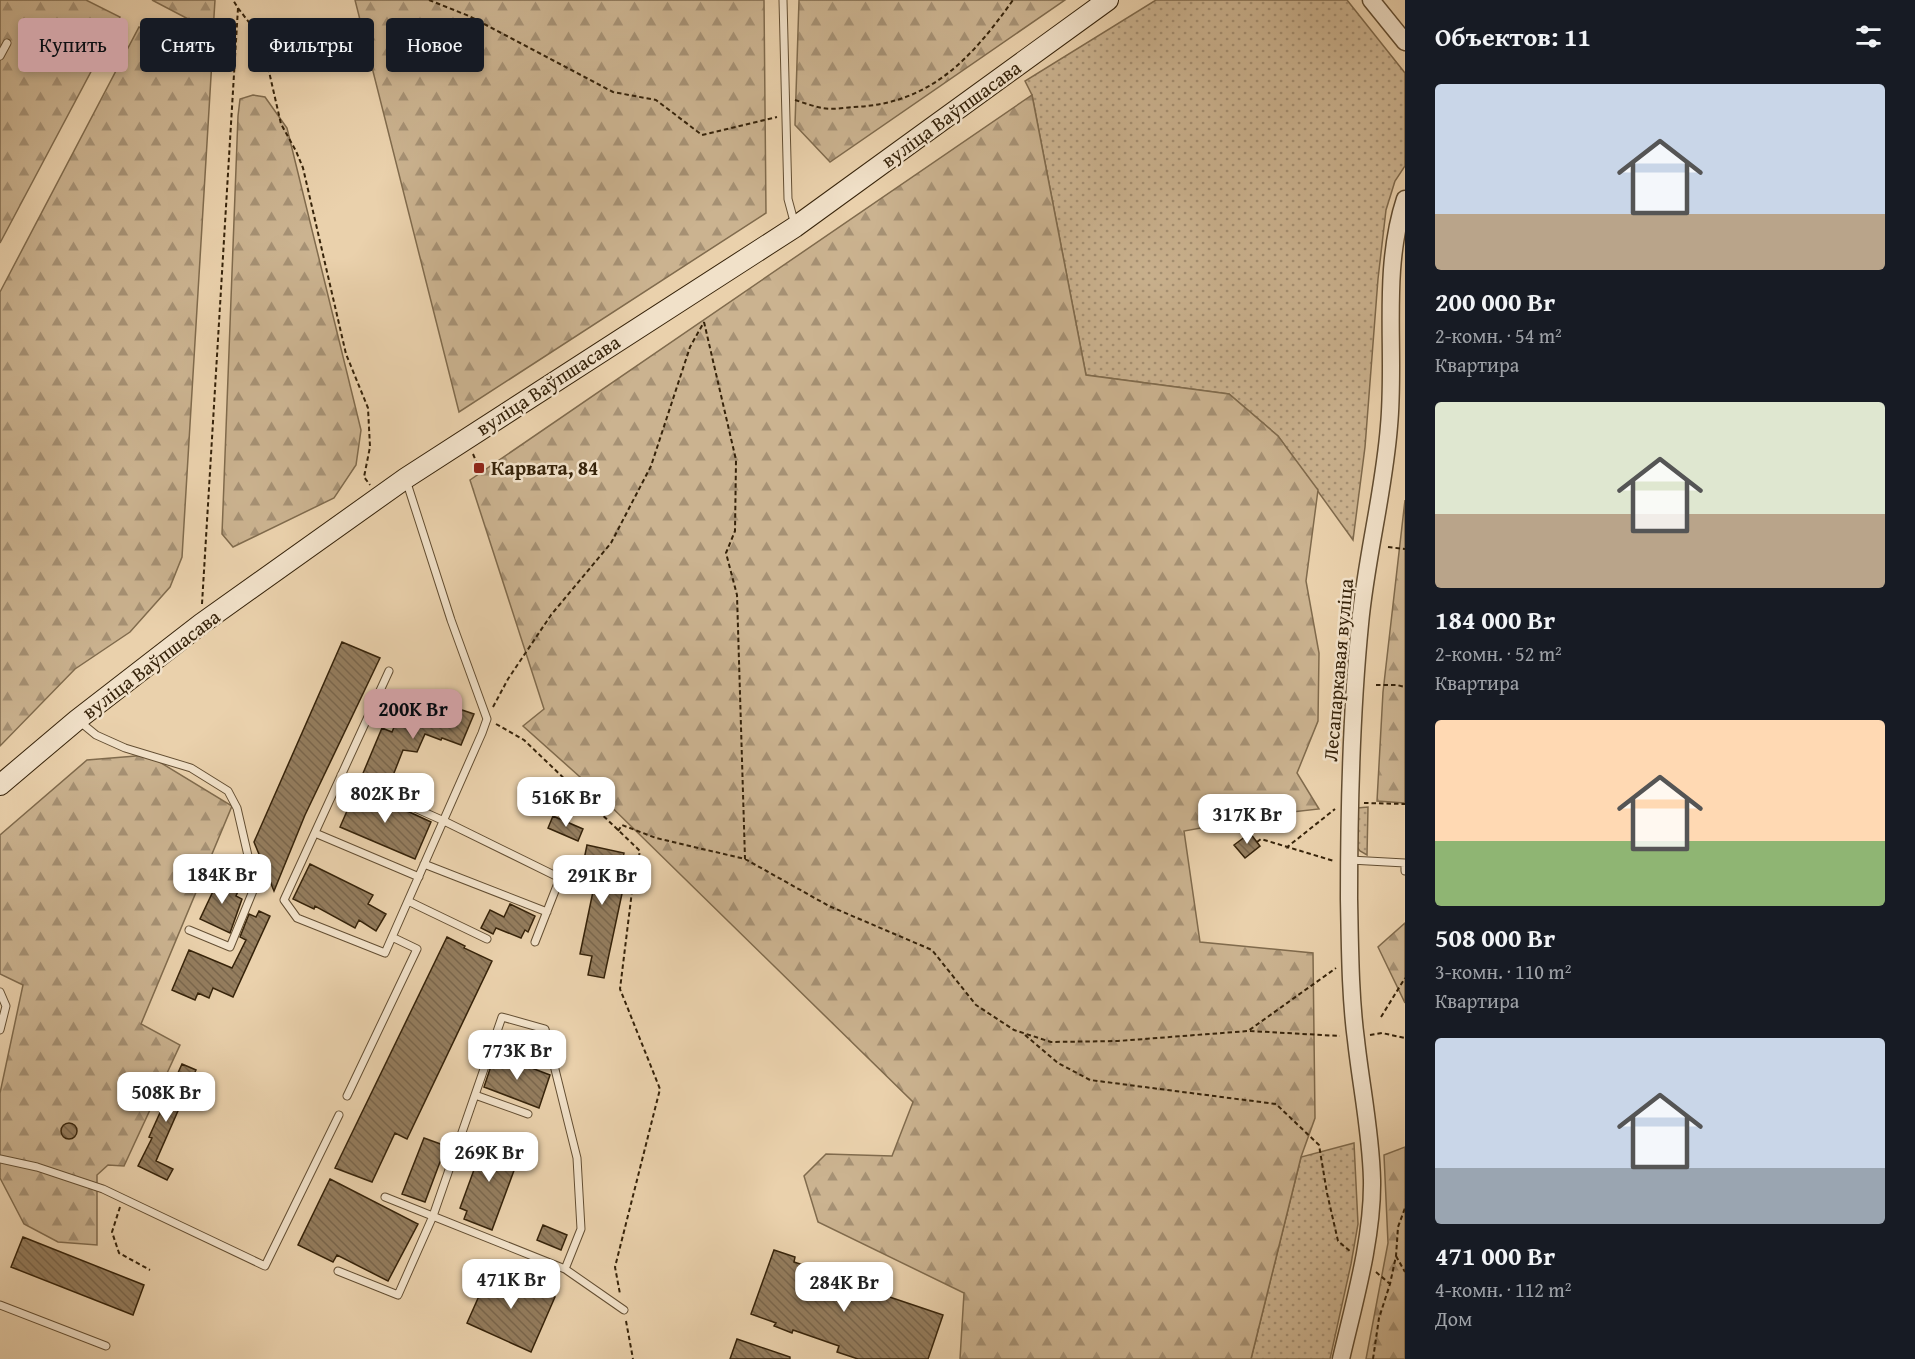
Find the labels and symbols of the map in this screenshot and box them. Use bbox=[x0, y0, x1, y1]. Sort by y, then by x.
street label: вуліца Ваўпшасава bbox=[875, 53, 1027, 174]
street label: вуліца Ваўпшасава bbox=[470, 327, 626, 442]
place label: Карвата, 84 bbox=[491, 453, 598, 482]
marker: Карвата, 84 bbox=[472, 461, 486, 475]
street label: Лесапаркавая вуліца bbox=[1315, 577, 1360, 763]
street label: вуліца Ваўпшасава bbox=[75, 602, 226, 725]
pin: 200K Br bbox=[358, 689, 468, 740]
pin: 802K Br bbox=[330, 773, 440, 824]
pin: 516K Br bbox=[511, 777, 621, 828]
pin: 317K Br bbox=[1192, 794, 1302, 845]
pin: 184K Br bbox=[167, 854, 277, 905]
pin: 291K Br bbox=[547, 855, 657, 906]
pin: 773K Br bbox=[462, 1030, 572, 1081]
pin: 508K Br bbox=[111, 1072, 221, 1123]
pin: 269K Br bbox=[434, 1132, 544, 1183]
pin: 471K Br bbox=[456, 1259, 566, 1310]
pin: 284K Br bbox=[789, 1262, 899, 1313]

